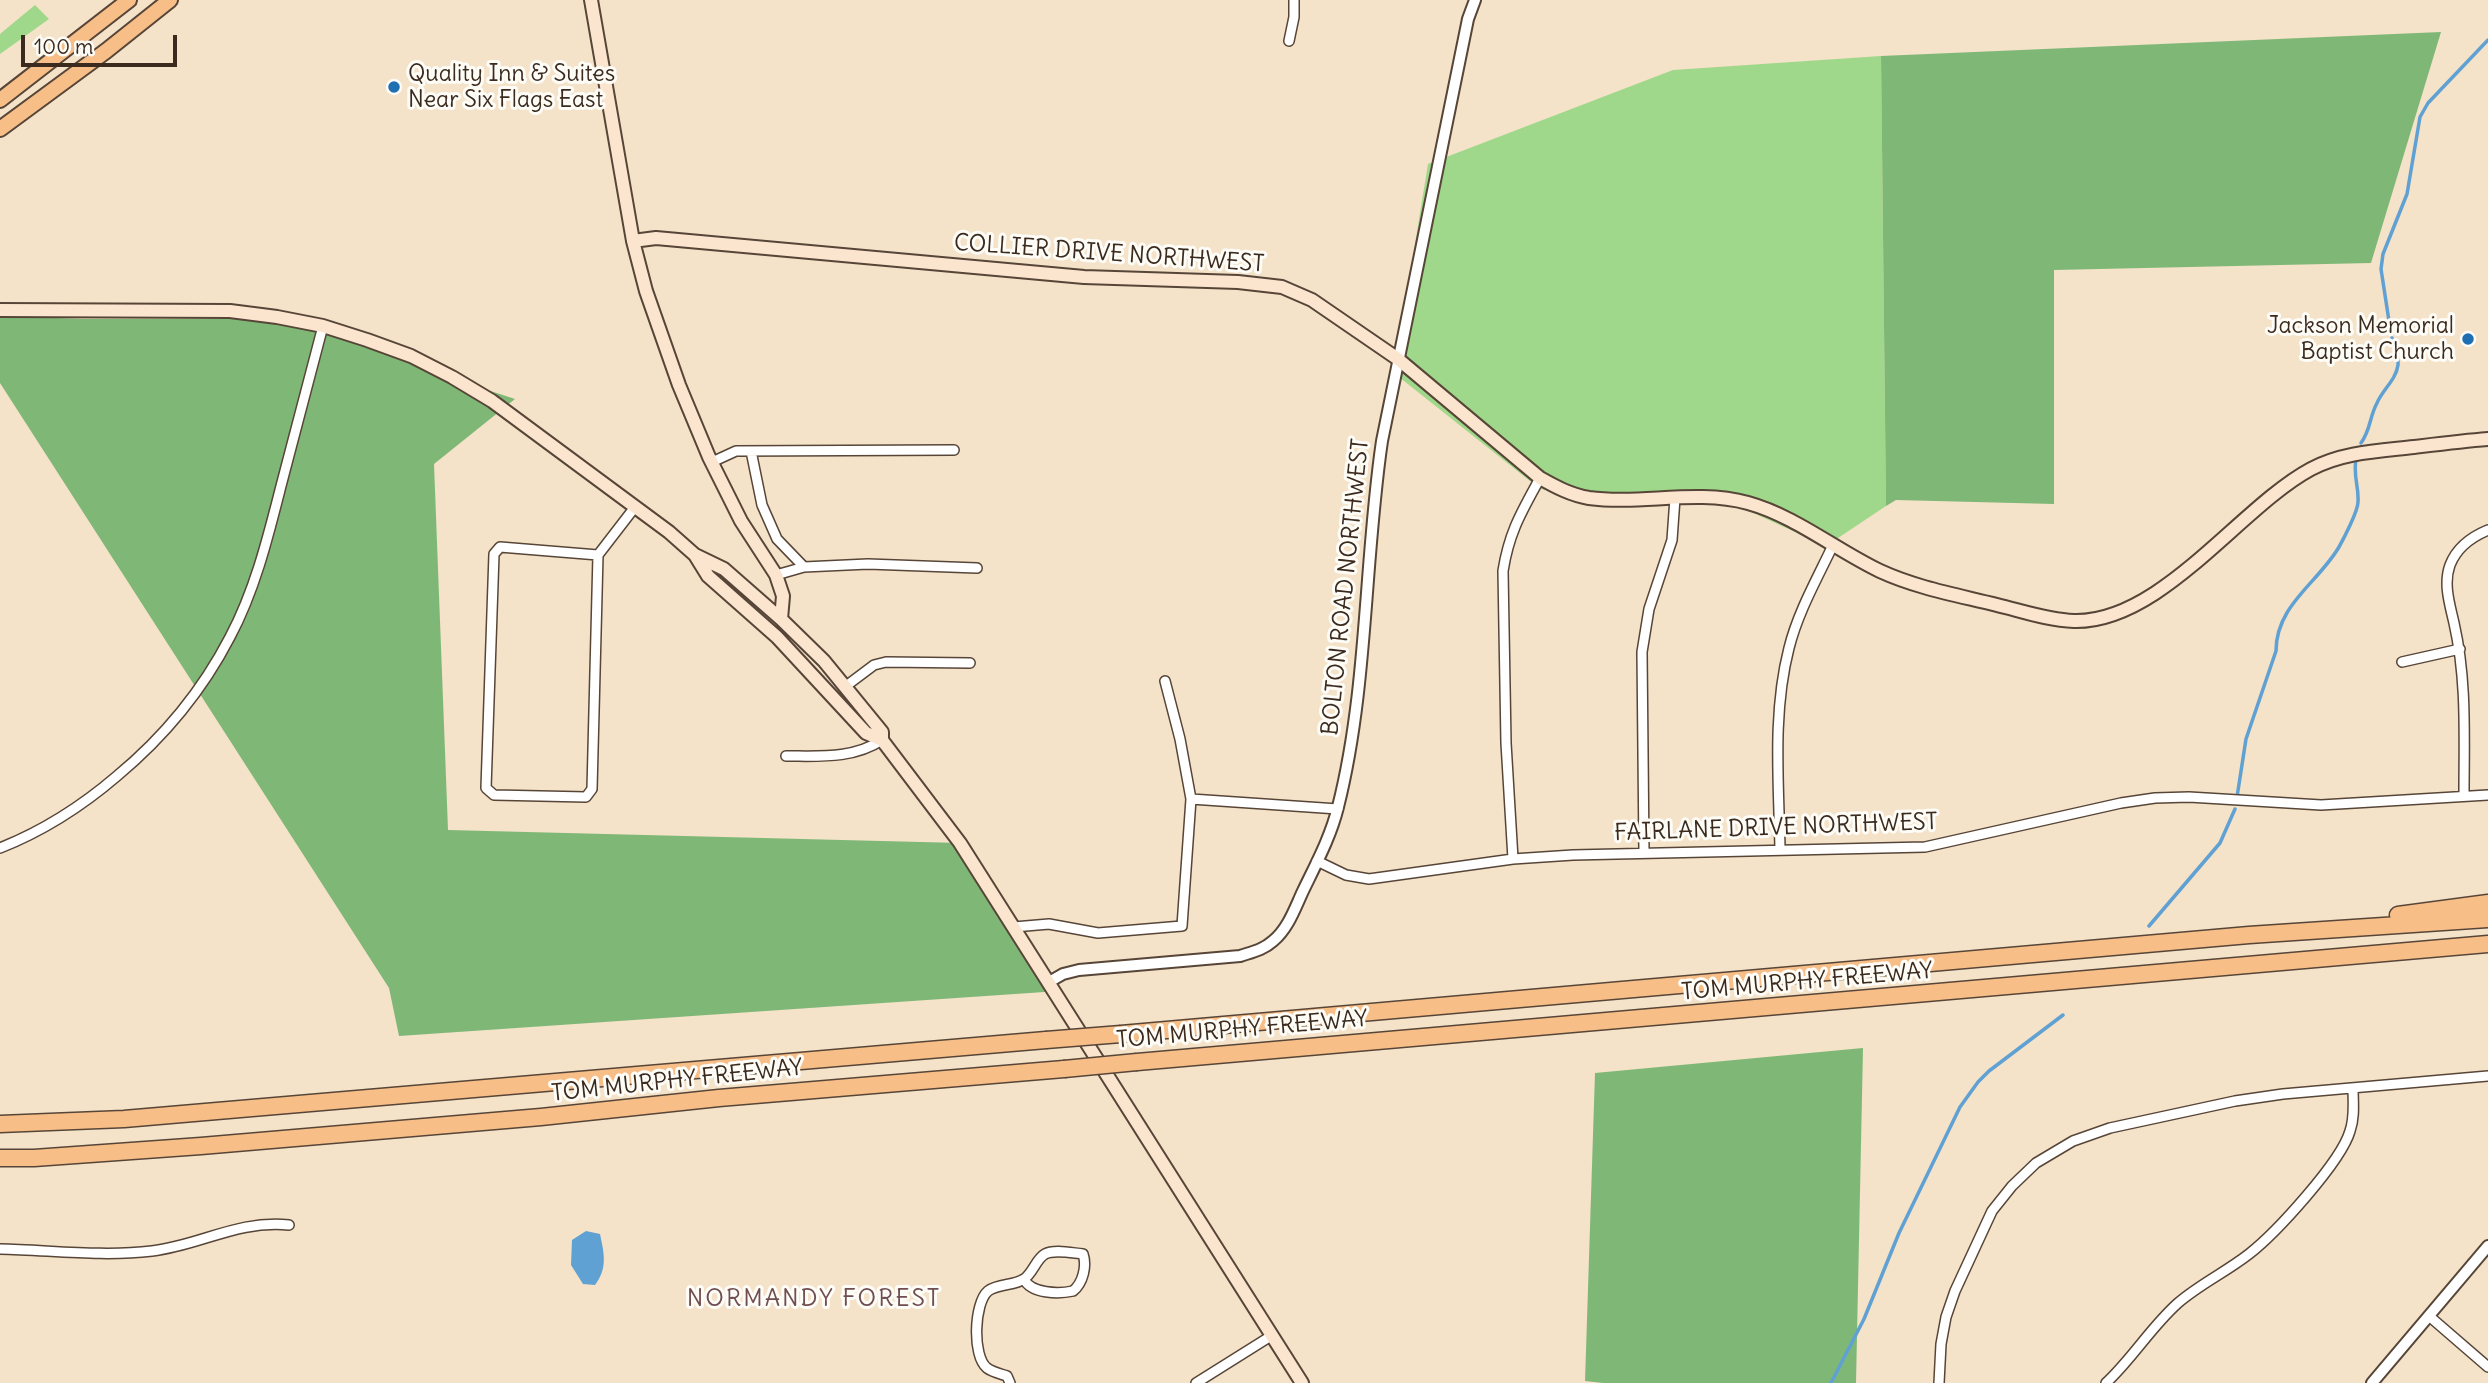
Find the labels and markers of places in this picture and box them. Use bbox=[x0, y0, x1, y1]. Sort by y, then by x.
place label: Quality Inn & Suites Near Six Flags East bbox=[408, 60, 615, 114]
marker: Quality Inn & Suites Near Six Flags East bbox=[386, 79, 402, 95]
place label: Jackson Memorial Baptist Church bbox=[2267, 312, 2454, 366]
marker: Jackson Memorial Baptist Church bbox=[2460, 331, 2476, 347]

